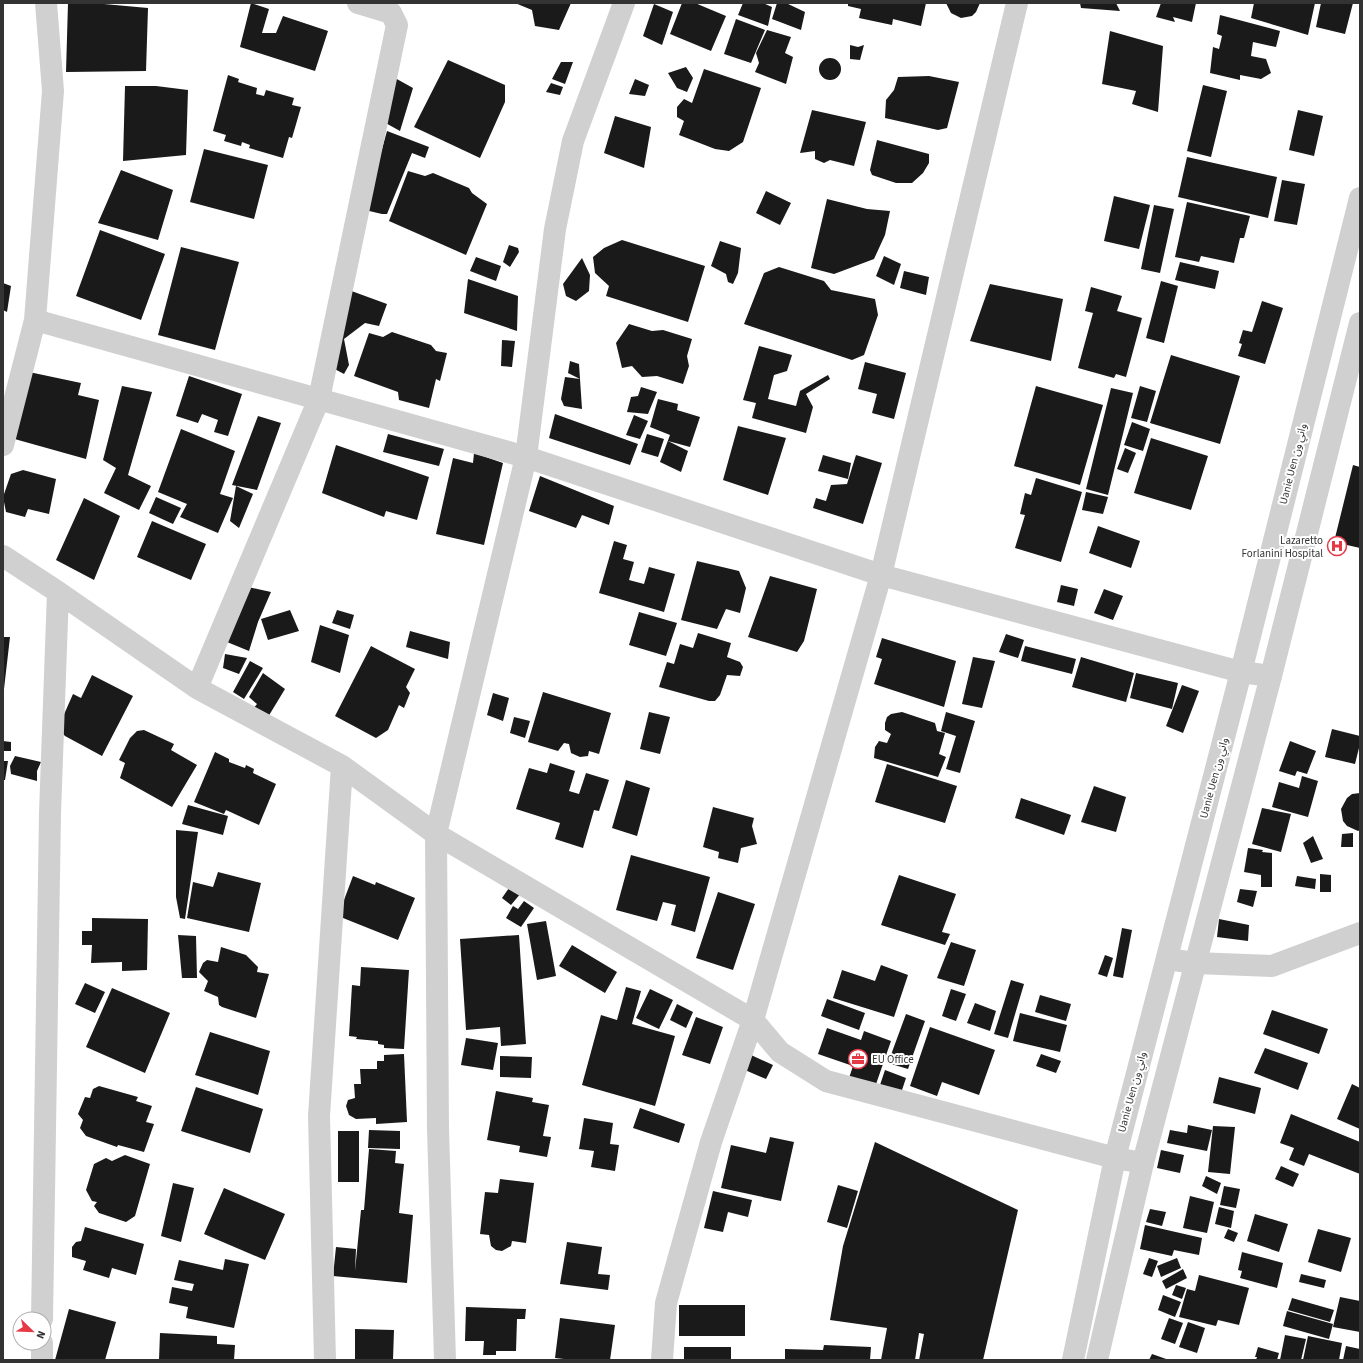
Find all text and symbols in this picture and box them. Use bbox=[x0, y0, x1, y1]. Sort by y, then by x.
street label: Uanie Uen واني ون bbox=[1276, 422, 1312, 506]
place label: Lazaretto Forlanini Hospital bbox=[1242, 533, 1323, 561]
hospital icon: Lazaretto Forlanini Hospital bbox=[1326, 535, 1348, 557]
street label: Uanie Uen واني ون bbox=[1196, 736, 1234, 820]
office icon: EU Office bbox=[847, 1048, 869, 1070]
street label: Uanie Uen واني ون bbox=[1114, 1050, 1152, 1134]
place label: EU Office bbox=[872, 1052, 914, 1067]
north arrow bbox=[12, 1311, 52, 1351]
text: N bbox=[32, 1328, 49, 1341]

